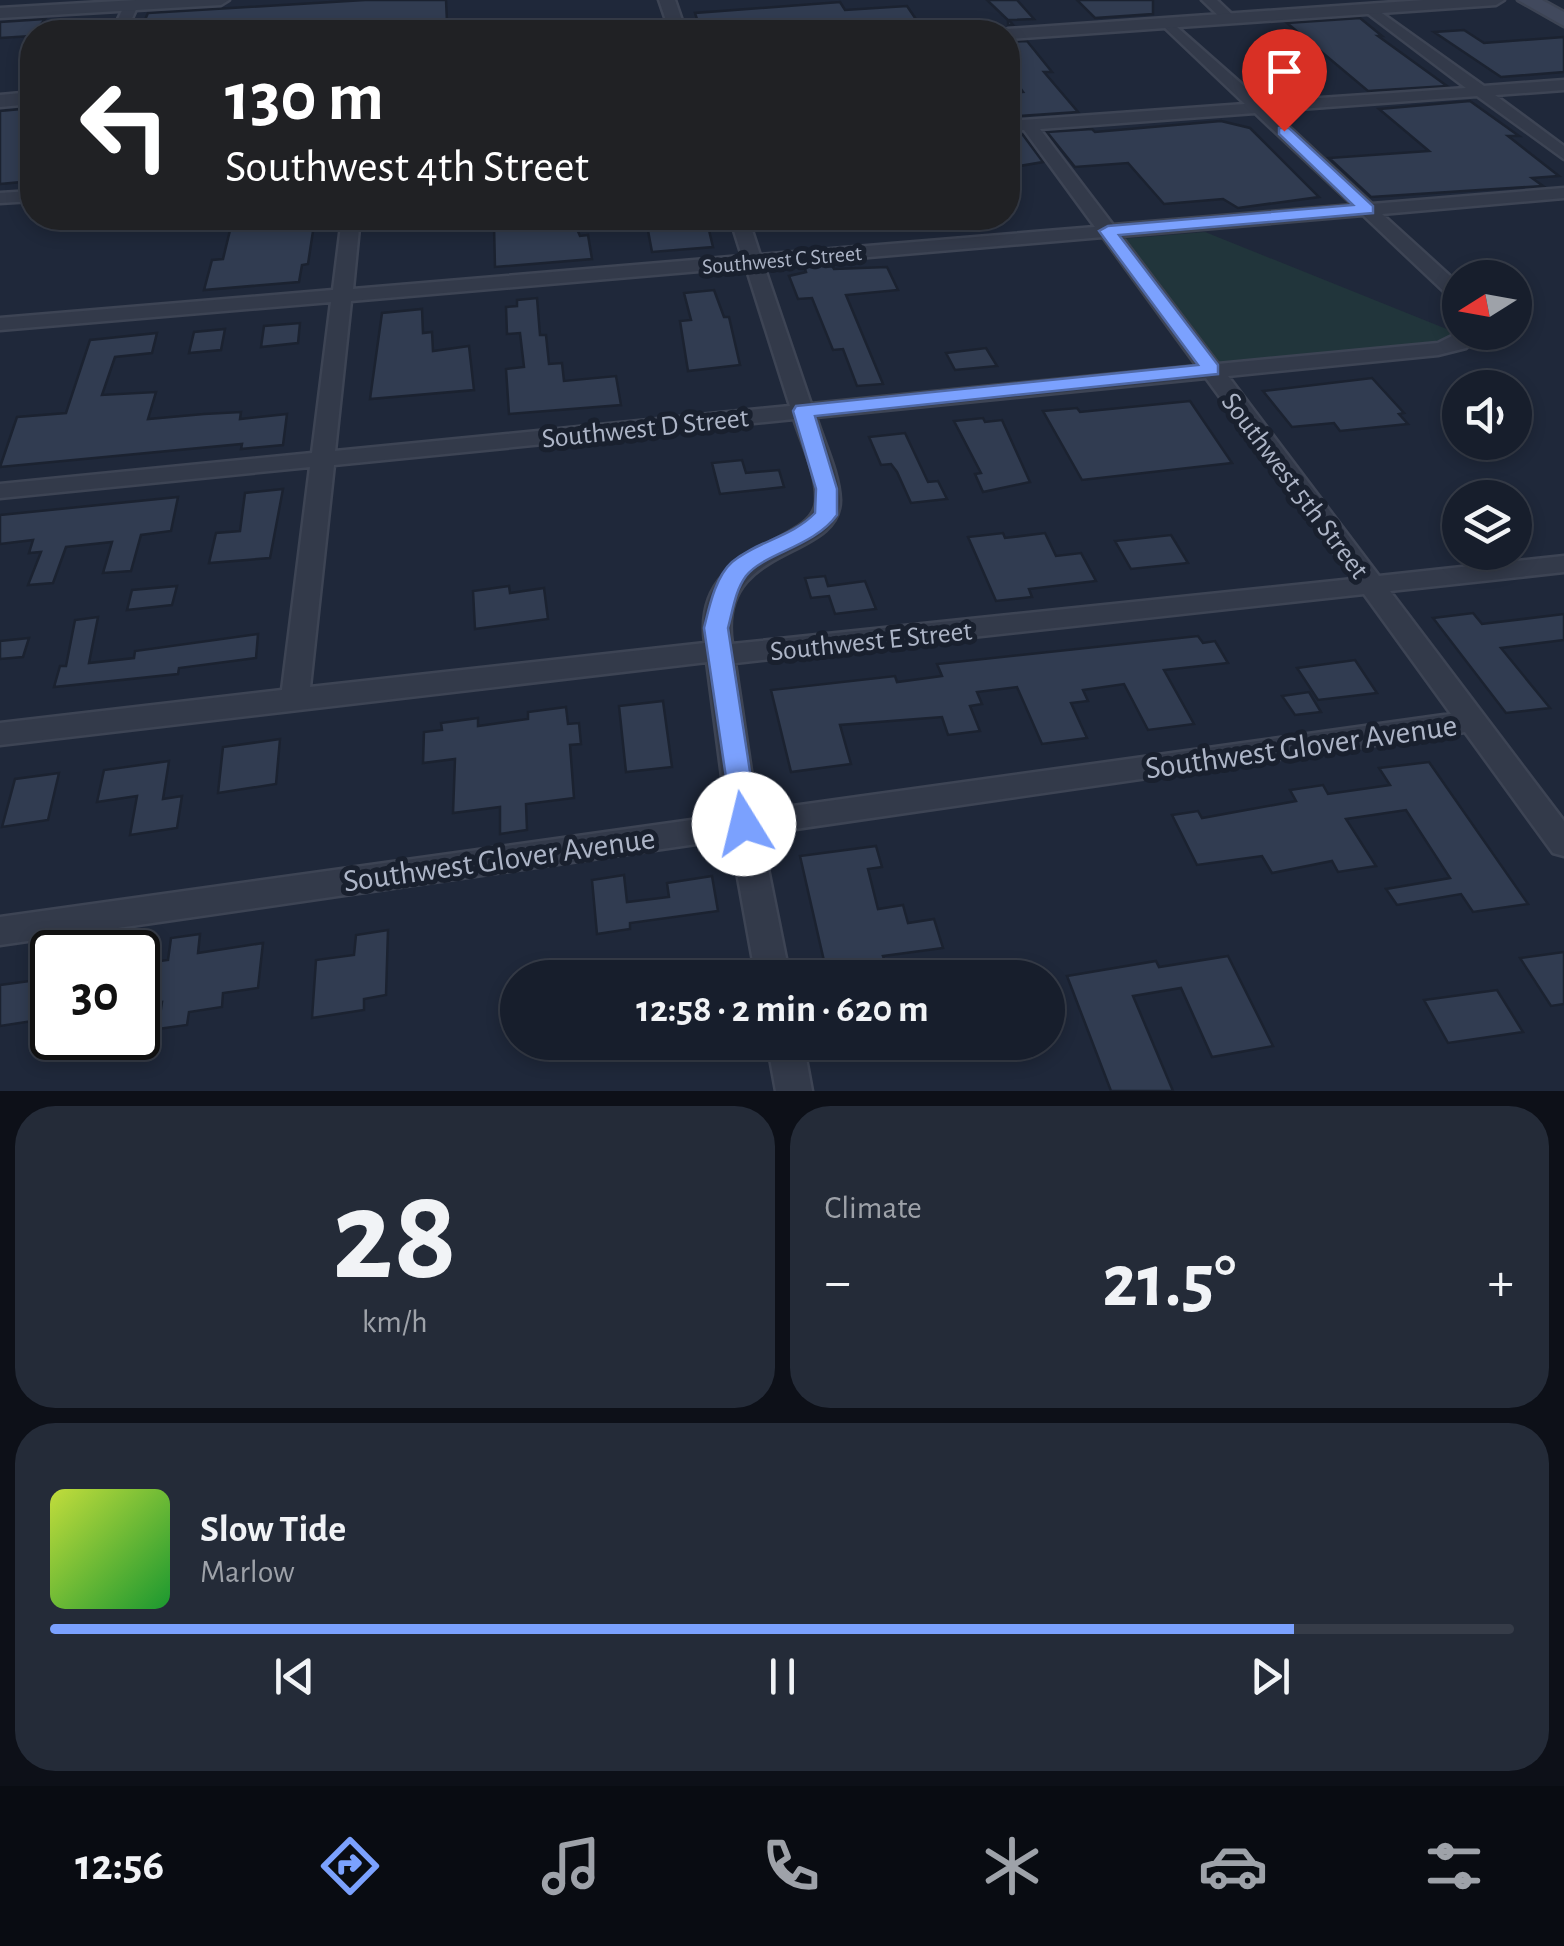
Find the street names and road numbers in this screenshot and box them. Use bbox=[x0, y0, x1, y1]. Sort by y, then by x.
street label: Southwest C Street bbox=[701, 242, 863, 278]
street label: Southwest 5th Street bbox=[1216, 388, 1373, 584]
street label: Southwest D Street bbox=[541, 404, 750, 454]
street label: Southwest E Street bbox=[769, 617, 974, 667]
street label: Southwest Glover Avenue bbox=[1143, 709, 1459, 785]
street label: Southwest Glover Avenue bbox=[341, 822, 657, 898]

